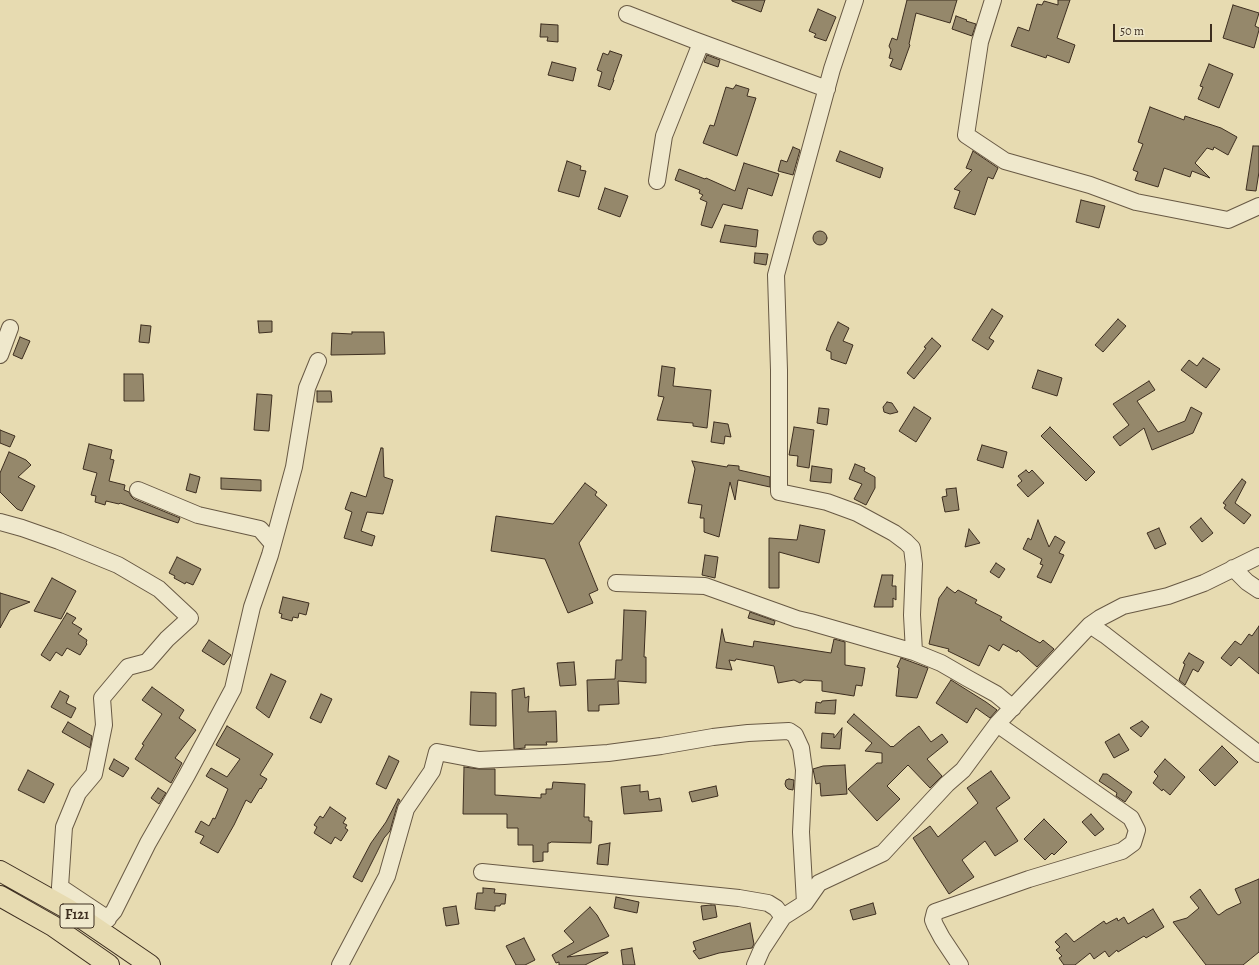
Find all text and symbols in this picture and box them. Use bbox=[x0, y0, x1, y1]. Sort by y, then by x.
scale bar bbox=[1115, 16, 1214, 42]
text: 50 m bbox=[1120, 23, 1144, 39]
road number: F121 bbox=[60, 904, 94, 928]

